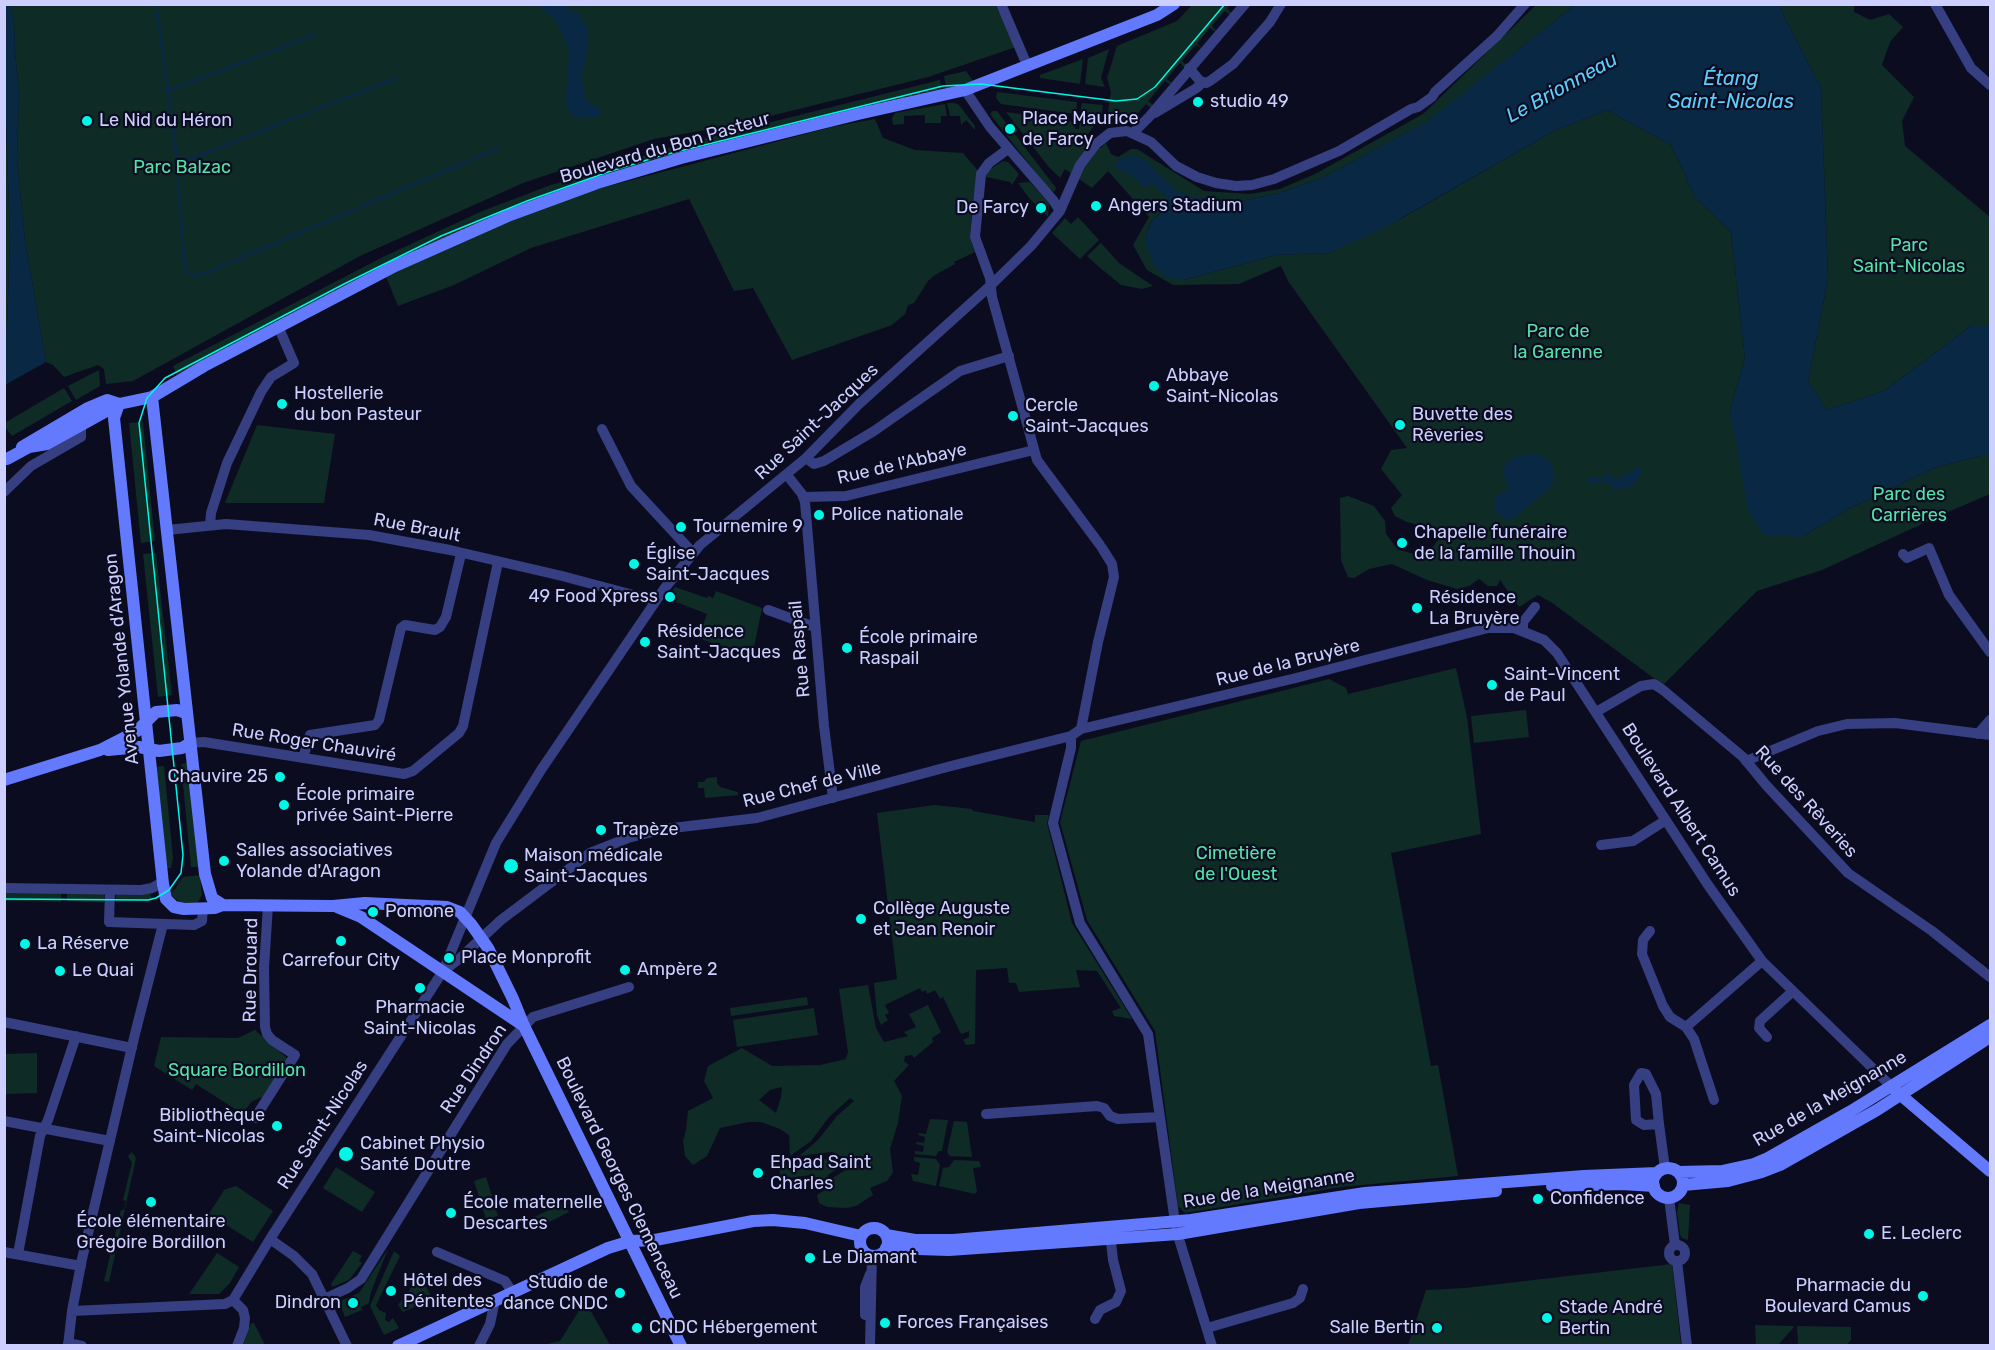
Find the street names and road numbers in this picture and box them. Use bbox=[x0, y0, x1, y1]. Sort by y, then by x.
street label: Boulevard du Bon Pasteur bbox=[557, 108, 773, 188]
street label: Rue Saint-Jacques bbox=[751, 359, 883, 485]
street label: Rue de l'Abbaye bbox=[835, 439, 969, 489]
street label: Rue Brault bbox=[372, 509, 462, 547]
street label: Avenue Yolande d’Aragon bbox=[100, 552, 144, 766]
street label: Rue Raspail bbox=[785, 600, 815, 698]
street label: Rue de la Bruyère bbox=[1214, 635, 1362, 691]
street label: Rue Roger Chauviré bbox=[230, 719, 398, 767]
street label: Boulevard Albert Camus bbox=[1617, 719, 1745, 901]
street label: Rue des Rêveries bbox=[1750, 742, 1862, 862]
street label: Rue Chef de Ville bbox=[741, 757, 883, 813]
street label: Rue Drouard bbox=[239, 917, 263, 1023]
street label: Rue Dindron bbox=[436, 1020, 512, 1118]
street label: Rue de la Meignanne bbox=[1750, 1046, 1910, 1152]
street label: Boulevard Georges Clemenceau bbox=[551, 1053, 687, 1303]
street label: Rue Saint-Nicolas bbox=[273, 1056, 373, 1194]
street label: Rue de la Meignanne bbox=[1182, 1165, 1356, 1213]

